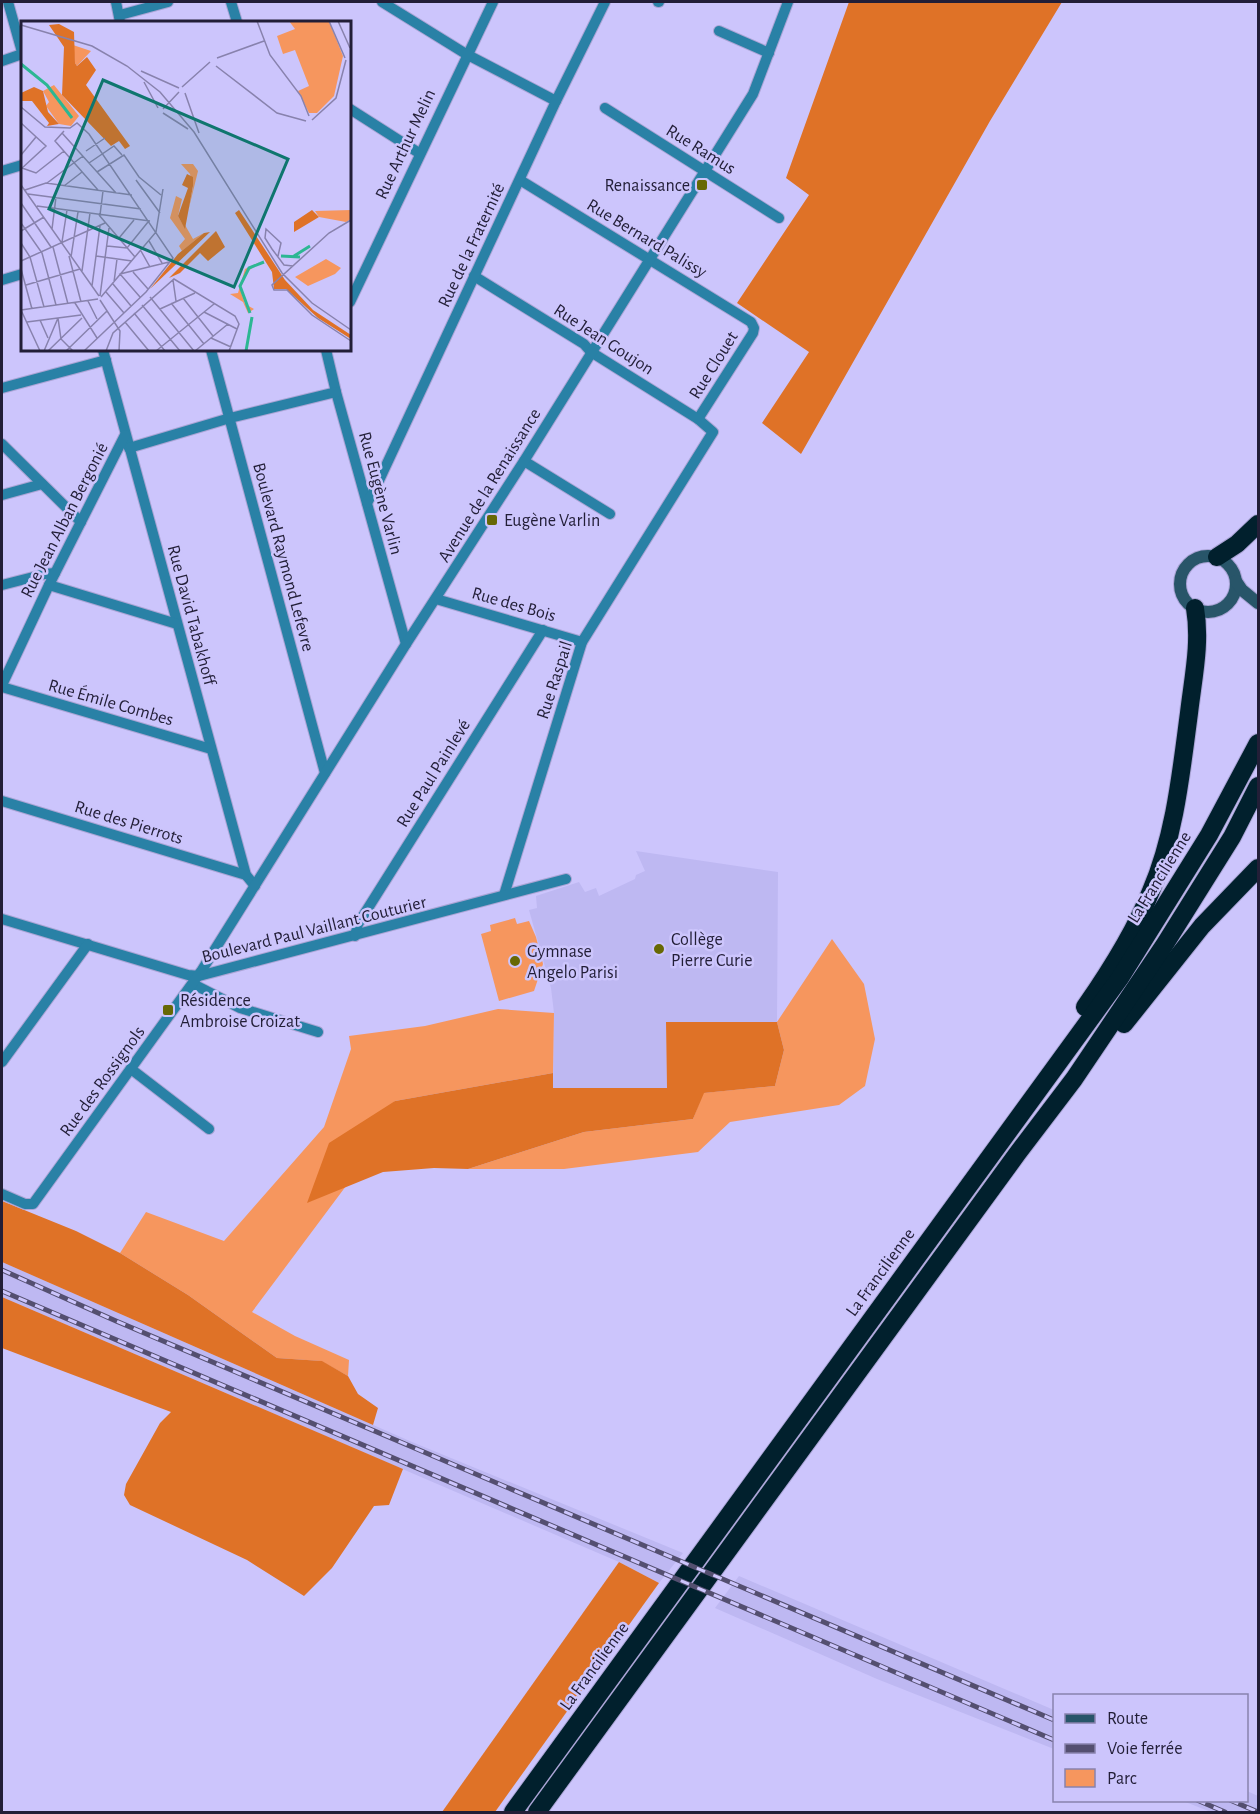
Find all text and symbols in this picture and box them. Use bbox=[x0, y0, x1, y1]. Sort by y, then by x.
inset map bbox=[21, 21, 351, 351]
street label: Rue Arthur Melin bbox=[373, 87, 439, 202]
street label: Rue Ramus bbox=[663, 122, 738, 178]
place label: Renaissance bbox=[604, 177, 690, 195]
marker: Renaissance bbox=[695, 178, 709, 192]
street label: Rue de la Fraternité bbox=[435, 181, 508, 310]
street label: Rue Bernard Palissy bbox=[583, 196, 710, 282]
street label: Rue Jean Goujon bbox=[550, 301, 657, 379]
street label: Rue Clouet bbox=[686, 328, 742, 402]
street label: Avenue de la Renaissance bbox=[435, 406, 544, 565]
street label: Rue Eugène Varlin bbox=[355, 430, 405, 557]
street label: Rue Jean Alban Bergonié bbox=[18, 440, 112, 601]
street label: Boulevard Raymond Lefevre bbox=[249, 461, 317, 654]
place label: Eugène Varlin bbox=[504, 512, 600, 530]
marker: Eugène Varlin bbox=[485, 513, 499, 527]
street label: Rue David Tabakhoff bbox=[164, 543, 219, 689]
street label: Rue des Bois bbox=[470, 584, 558, 626]
street label: Rue Raspail bbox=[534, 639, 576, 722]
street label: Rue Émile Combes bbox=[46, 674, 176, 729]
street label: Rue Paul Painlevé bbox=[394, 717, 474, 831]
street label: Rue des Pierrots bbox=[72, 798, 185, 848]
street label: La Francilienne bbox=[1125, 829, 1195, 926]
street label: Boulevard Paul Vaillant Couturier bbox=[200, 893, 428, 967]
place label: Collège Pierre Curie bbox=[671, 931, 753, 970]
marker: Collège Pierre Curie bbox=[652, 942, 666, 956]
place label: Gymnase Angelo Parisi bbox=[527, 943, 618, 982]
marker: Gymnase Angelo Parisi bbox=[508, 954, 522, 968]
place label: Résidence Ambroise Croizat bbox=[180, 992, 300, 1031]
marker: Résidence Ambroise Croizat bbox=[161, 1003, 175, 1017]
street label: Rue des Rossignols bbox=[57, 1023, 149, 1140]
street label: La Francilienne bbox=[843, 1225, 919, 1320]
street label: La Francilienne bbox=[557, 1619, 633, 1714]
legend bbox=[1053, 1694, 1248, 1802]
text: Route bbox=[1107, 1710, 1148, 1728]
text: Voie ferrée bbox=[1107, 1740, 1182, 1758]
text: Parc bbox=[1107, 1770, 1137, 1788]

